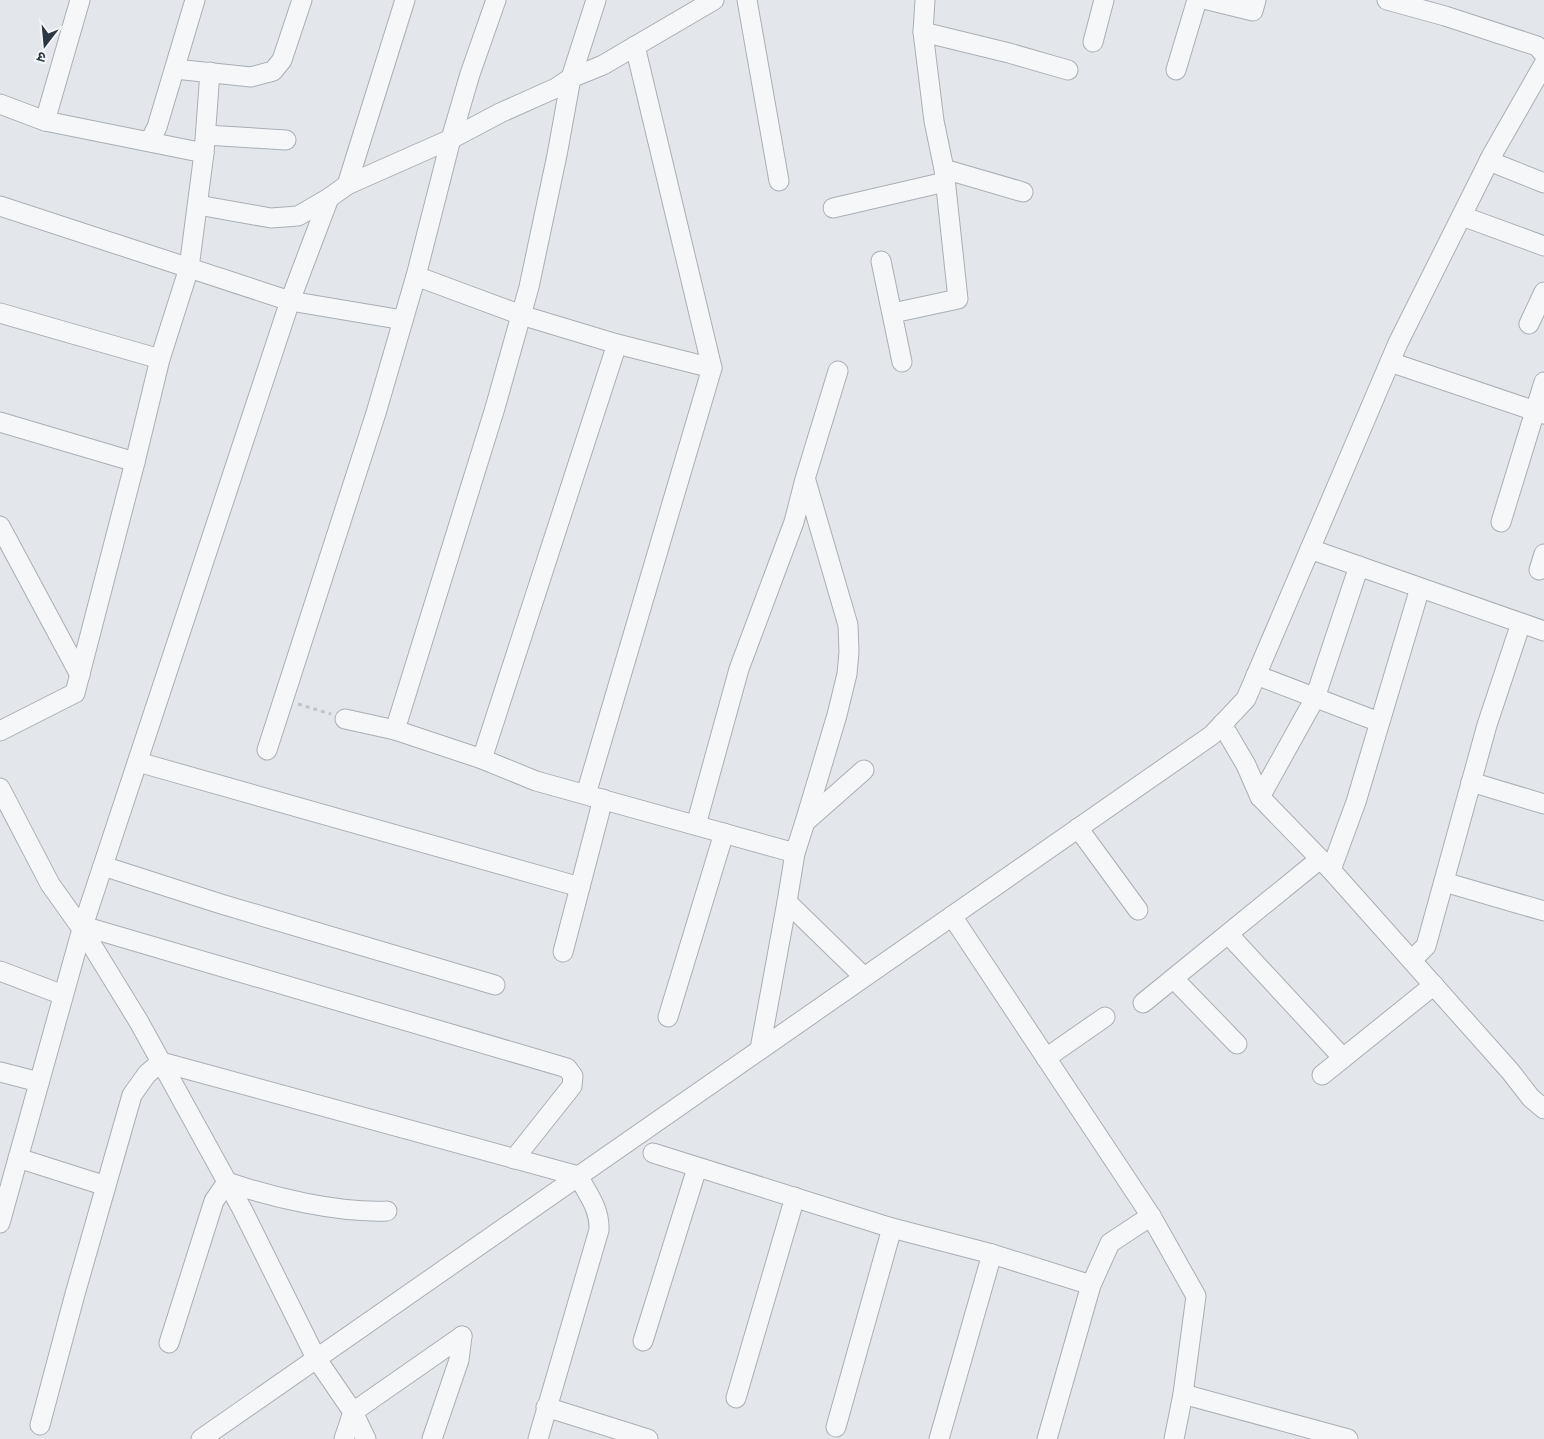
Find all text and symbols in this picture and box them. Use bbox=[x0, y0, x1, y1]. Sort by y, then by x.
north arrow bbox=[20, 20, 70, 70]
text: उ bbox=[34, 47, 48, 67]

